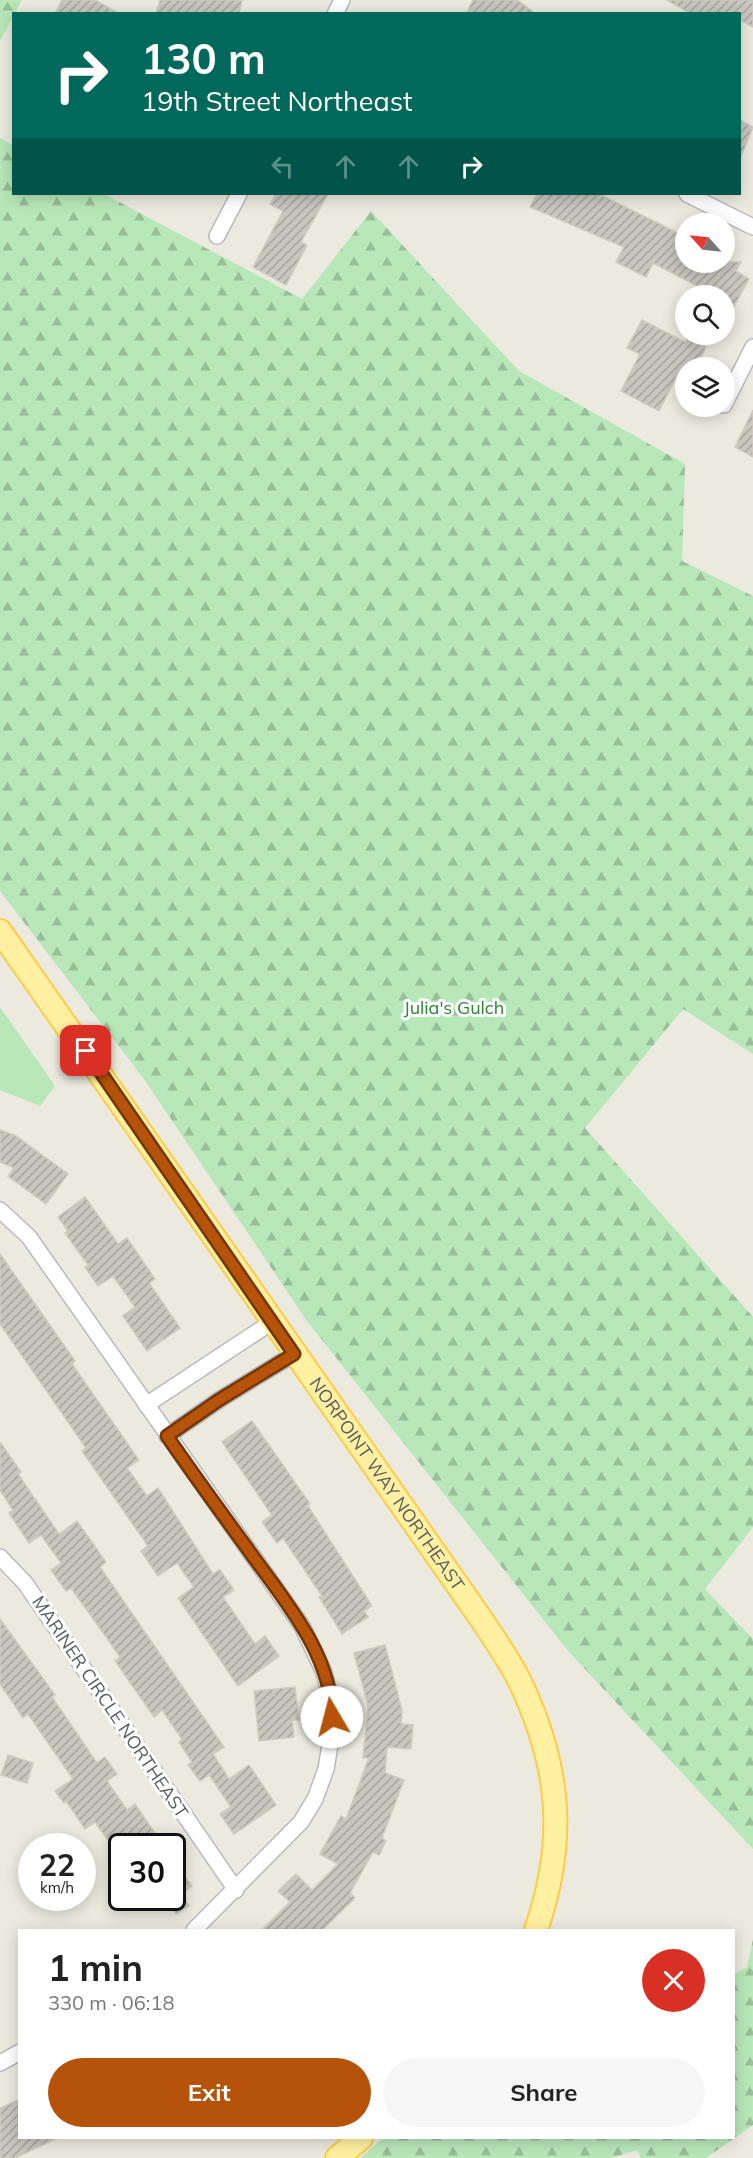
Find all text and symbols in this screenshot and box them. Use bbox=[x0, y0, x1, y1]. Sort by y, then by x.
text: 130 m bbox=[141, 32, 266, 85]
icon: right bbox=[42, 36, 120, 114]
text: 19th Street Northeast bbox=[141, 84, 412, 118]
icon: left bbox=[266, 150, 299, 183]
icon: ahead bbox=[329, 150, 362, 183]
icon: ahead bbox=[392, 150, 425, 183]
icon: right bbox=[455, 150, 488, 183]
north arrow bbox=[675, 213, 735, 273]
map controls bbox=[675, 213, 735, 417]
button: search bbox=[675, 285, 735, 345]
button: layers bbox=[675, 357, 735, 417]
park label: Julia's Gulch bbox=[404, 996, 504, 1019]
pin bbox=[60, 1025, 111, 1076]
icon: arrive bbox=[69, 1034, 102, 1067]
street label: NORPOINT WAY NORTHEAST bbox=[305, 1373, 470, 1595]
street label: MARINER CIRCLE NORTHEAST bbox=[27, 1591, 194, 1822]
position arrow bbox=[300, 1685, 364, 1749]
speed limit sign: 30 bbox=[108, 1833, 186, 1911]
text: 22 bbox=[39, 1846, 75, 1884]
text: km/h bbox=[40, 1878, 74, 1897]
text: 1 min bbox=[48, 1945, 143, 1990]
button: close bbox=[642, 1949, 705, 2012]
text: 330 m · 06:18 bbox=[48, 1990, 174, 2015]
button: Exit bbox=[48, 2058, 371, 2127]
button: Share bbox=[383, 2058, 705, 2127]

